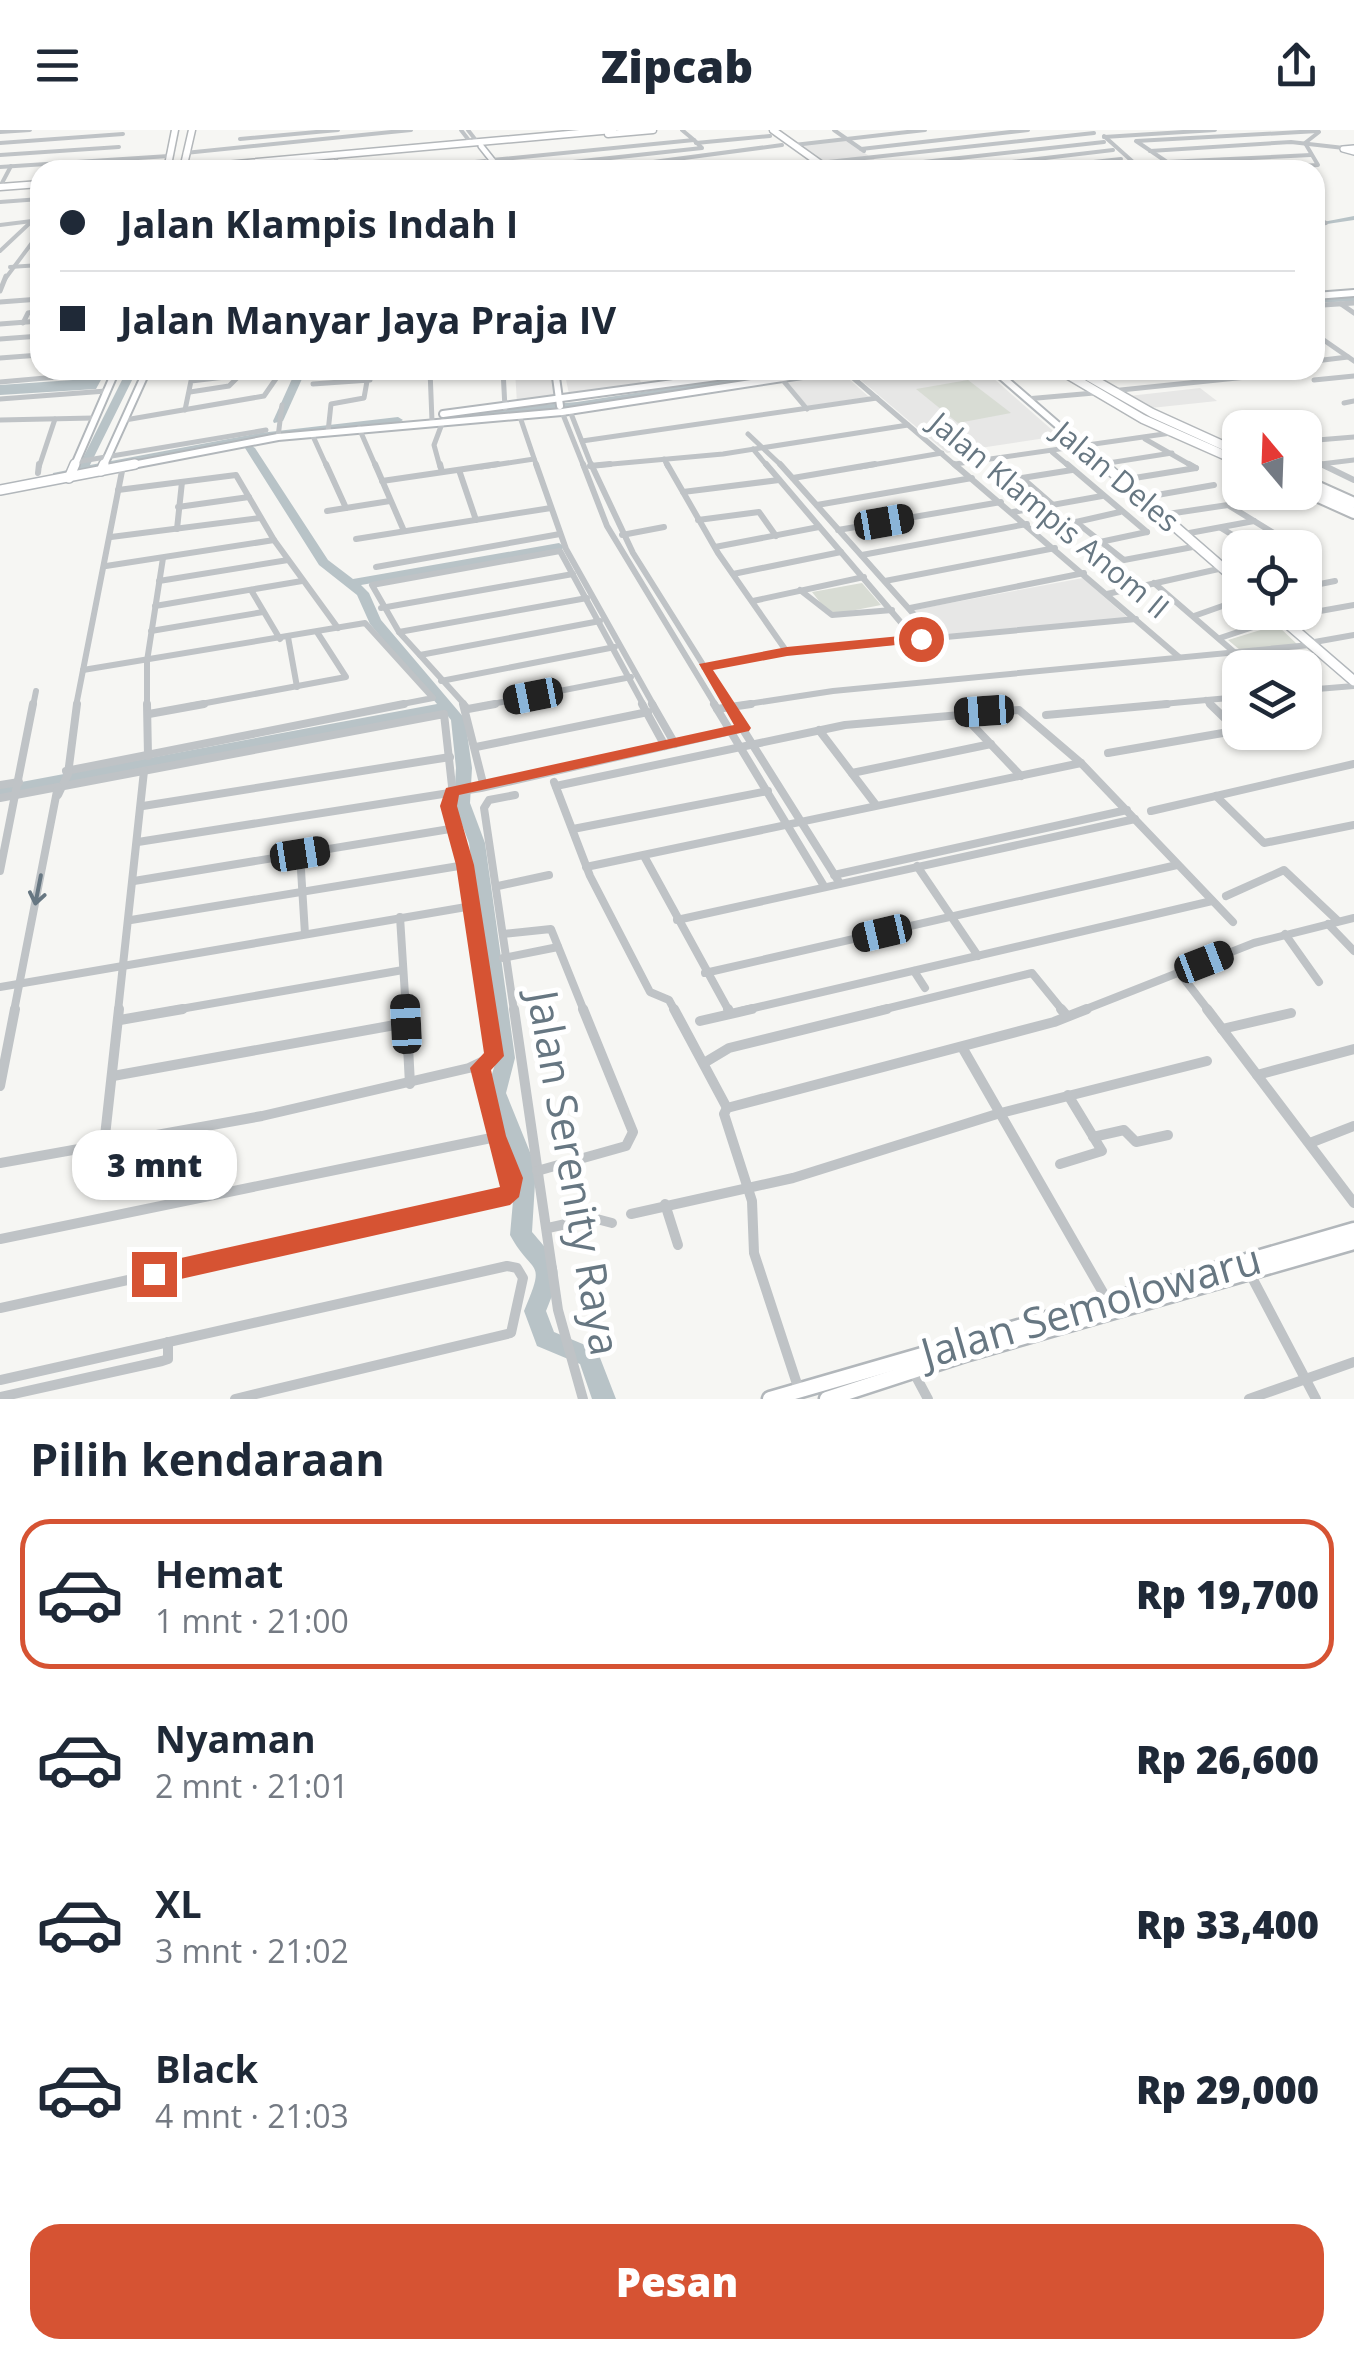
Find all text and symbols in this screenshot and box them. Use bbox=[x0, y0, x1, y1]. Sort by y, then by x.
text: Zipcab bbox=[601, 35, 753, 96]
icon: menu bbox=[30, 38, 85, 93]
icon: share bbox=[1269, 38, 1324, 93]
text: Jalan Klampis Indah I bbox=[120, 197, 518, 249]
text: Jalan Manyar Jaya Praja IV bbox=[120, 293, 616, 345]
street label: Jalan Klampis Anom II bbox=[919, 400, 1179, 627]
street label: Jalan Deles bbox=[1043, 409, 1189, 541]
north arrow bbox=[1222, 410, 1322, 510]
map controls bbox=[1222, 410, 1322, 750]
car bbox=[852, 502, 916, 542]
button: locate bbox=[1222, 530, 1322, 630]
route start bbox=[899, 617, 944, 662]
button: layers bbox=[1222, 650, 1322, 750]
car bbox=[501, 676, 565, 716]
car bbox=[953, 694, 1015, 728]
car bbox=[268, 834, 332, 874]
one-way arrow bbox=[28, 873, 47, 905]
car bbox=[849, 912, 915, 954]
car bbox=[1171, 937, 1237, 987]
street label: Jalan Serenity Raya bbox=[515, 982, 636, 1360]
car bbox=[389, 993, 423, 1055]
callout: 3 mnt bbox=[72, 1129, 236, 1199]
text: 3 mnt bbox=[107, 1143, 202, 1186]
street label: Jalan Semolowaru bbox=[910, 1229, 1267, 1381]
route end bbox=[132, 1252, 177, 1297]
text: Pilih kendaraan bbox=[30, 1428, 385, 1489]
text: Hemat bbox=[155, 1547, 283, 1599]
icon: car bbox=[35, 1549, 125, 1639]
text: Rp 19,700 bbox=[1136, 1568, 1319, 1620]
text: 1 mnt · 21:00 bbox=[155, 1599, 349, 1642]
text: Nyaman bbox=[155, 1712, 316, 1764]
icon: car bbox=[35, 1714, 125, 1804]
text: Rp 26,600 bbox=[1136, 1733, 1319, 1785]
text: 2 mnt · 21:01 bbox=[155, 1764, 349, 1807]
text: XL bbox=[155, 1877, 202, 1929]
icon: car bbox=[35, 1879, 125, 1969]
text: Rp 33,400 bbox=[1136, 1898, 1319, 1950]
text: 3 mnt · 21:02 bbox=[155, 1929, 349, 1972]
text: Black bbox=[155, 2042, 258, 2094]
icon: car bbox=[35, 2044, 125, 2134]
text: Rp 29,000 bbox=[1136, 2063, 1319, 2115]
text: 4 mnt · 21:03 bbox=[155, 2094, 349, 2137]
button: Pesan bbox=[30, 2224, 1324, 2339]

